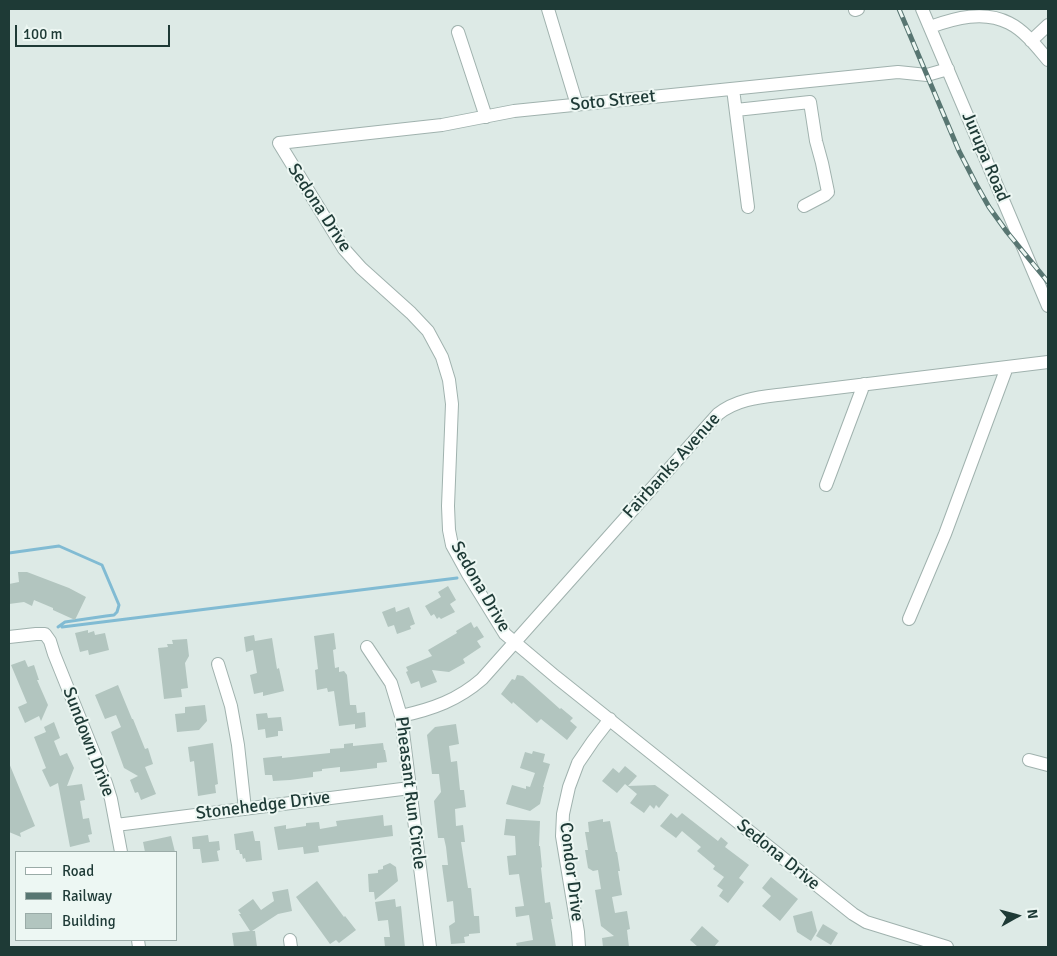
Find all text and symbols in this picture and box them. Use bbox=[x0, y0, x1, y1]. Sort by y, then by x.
scale bar bbox=[18, 15, 172, 47]
text: 100 m bbox=[23, 25, 63, 43]
street label: Soto Street bbox=[569, 86, 657, 116]
street label: Jurupa Road bbox=[956, 109, 1014, 205]
street label: Sedona Drive bbox=[282, 160, 356, 256]
street label: Fairbanks Avenue bbox=[619, 409, 725, 523]
street label: Sedona Drive bbox=[445, 538, 515, 636]
street label: Sundown Drive bbox=[57, 684, 119, 800]
street label: Pheasant Run Circle bbox=[390, 715, 430, 871]
street label: Stonehedge Drive bbox=[194, 787, 332, 825]
street label: Sedona Drive bbox=[732, 815, 824, 895]
street label: Condor Drive bbox=[554, 821, 588, 923]
legend bbox=[15, 851, 178, 941]
text: Road bbox=[62, 862, 94, 880]
text: Railway bbox=[62, 887, 112, 905]
north arrow bbox=[992, 891, 1042, 941]
text: N bbox=[1023, 908, 1041, 920]
text: Building bbox=[62, 912, 116, 930]

